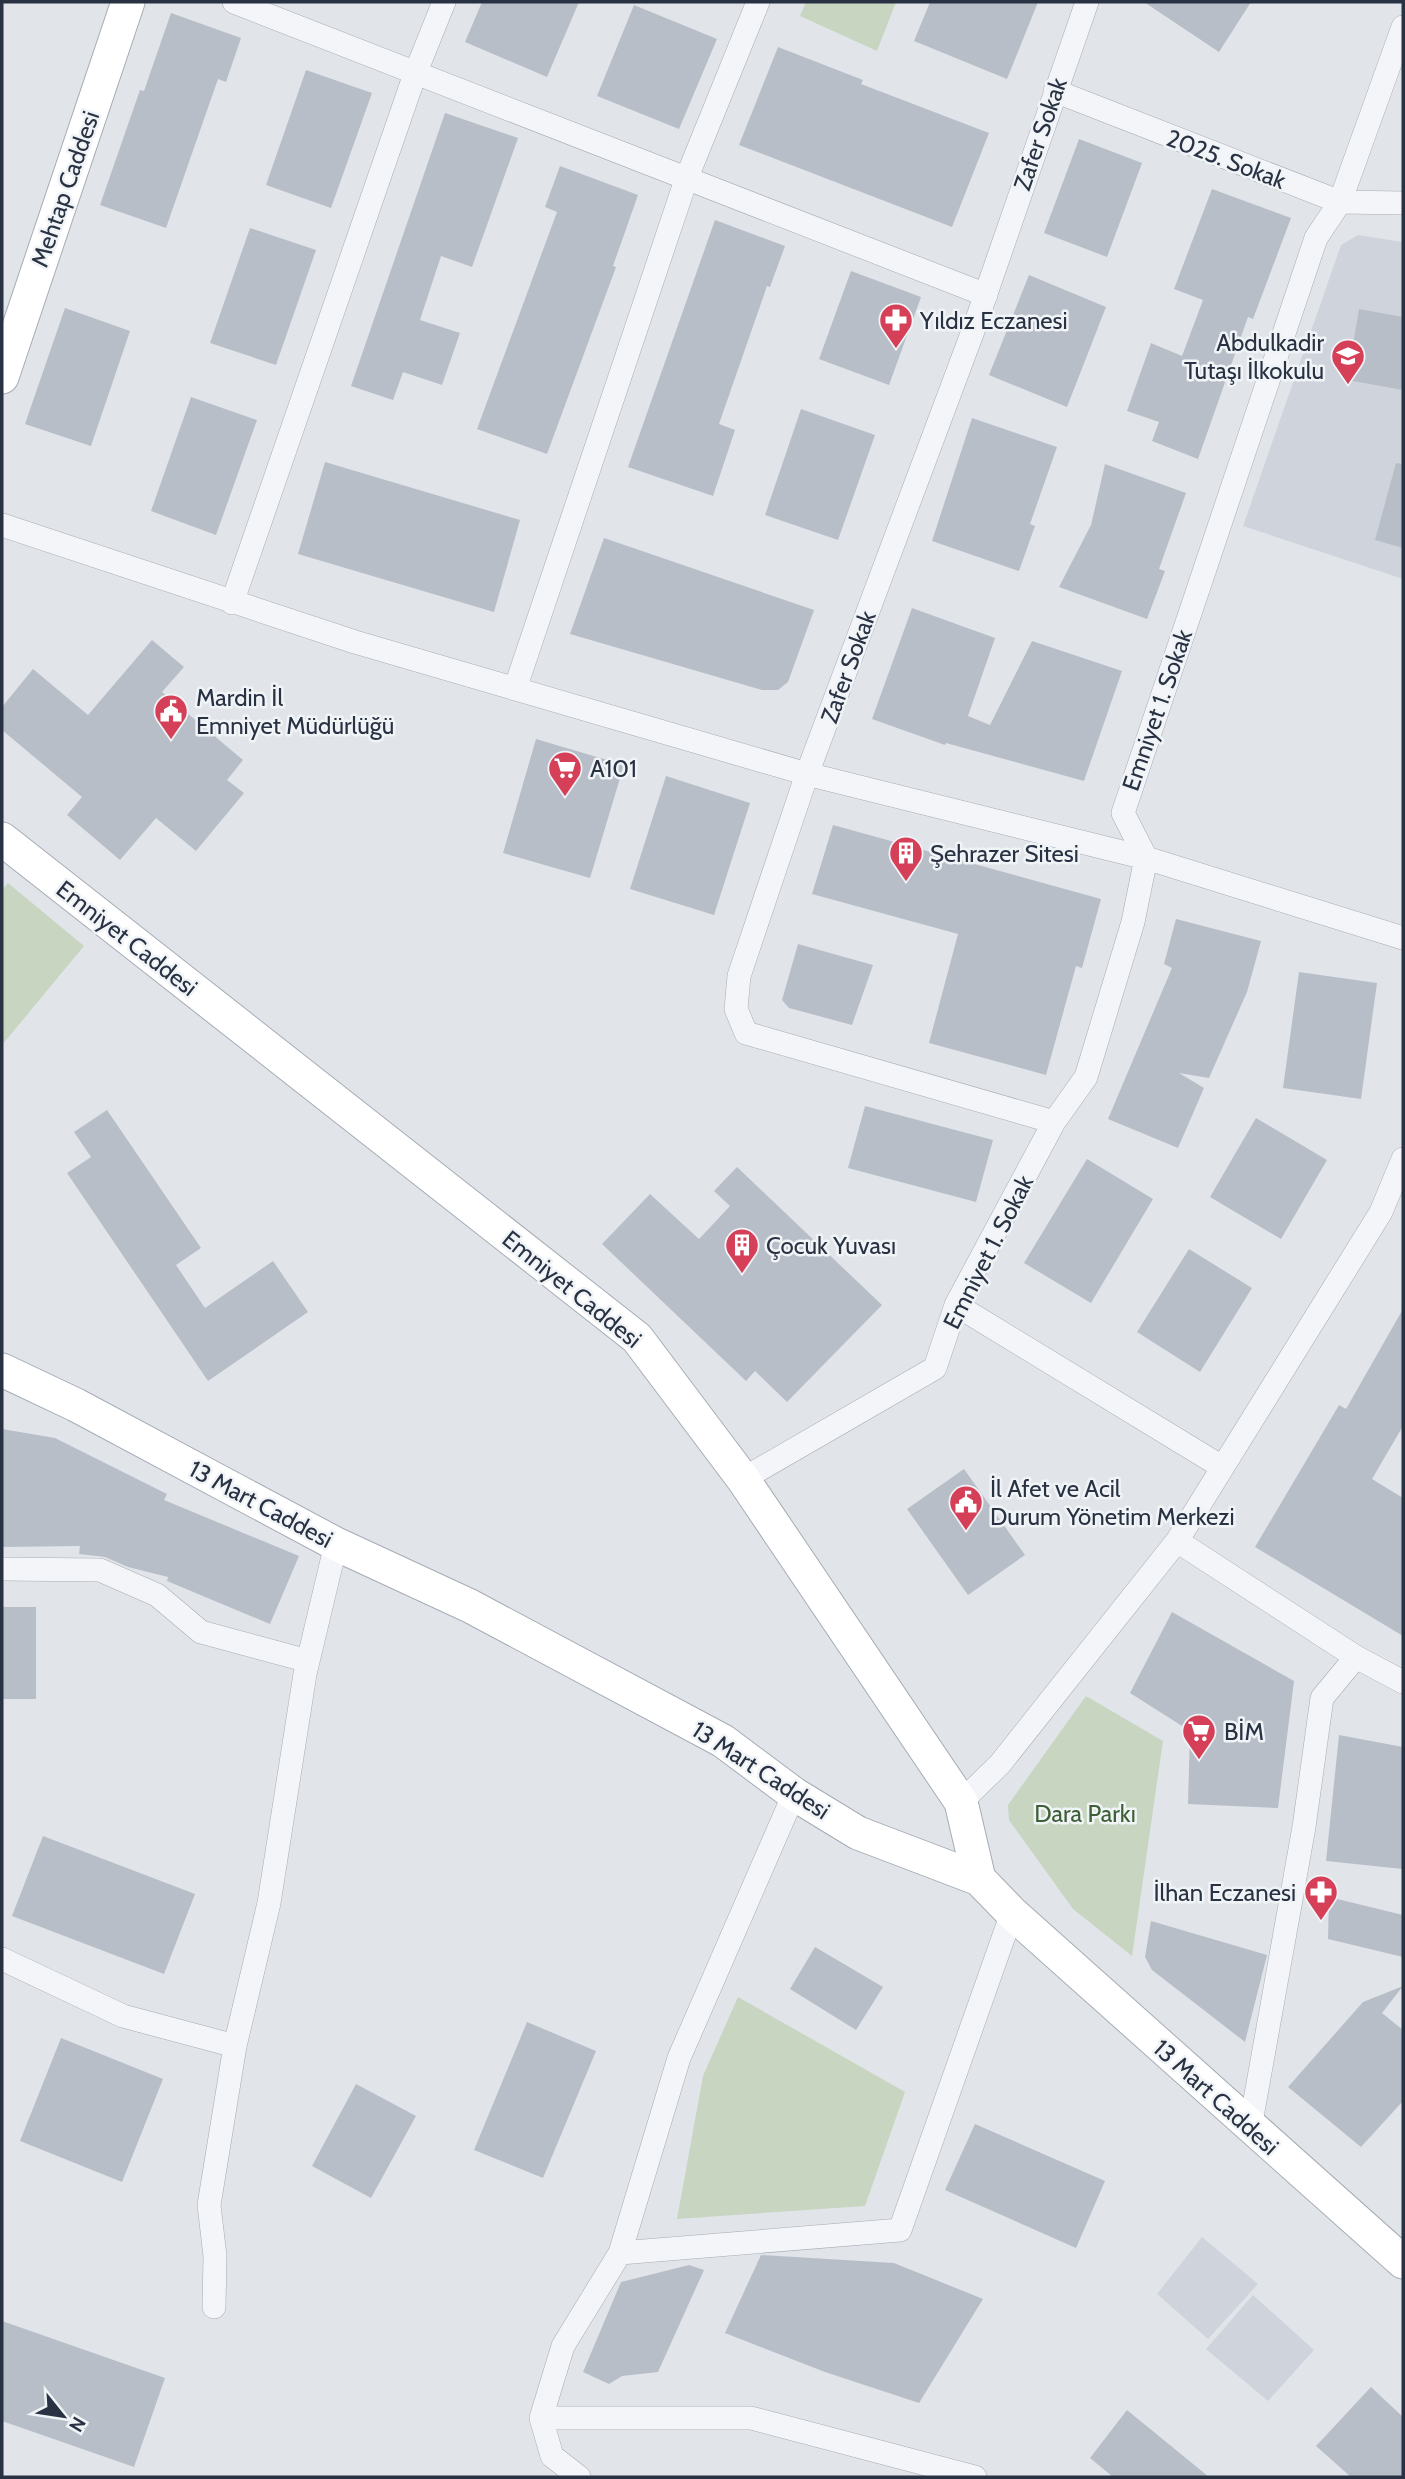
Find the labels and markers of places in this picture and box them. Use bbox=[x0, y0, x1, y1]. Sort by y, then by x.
pharmacy icon: Yıldız Eczanesi bbox=[877, 301, 915, 350]
place label: Yıldız Eczanesi bbox=[919, 306, 1068, 335]
place label: Abdulkadir Tutaşı İlkokulu bbox=[1184, 328, 1324, 385]
school or university icon: Abdulkadir Tutaşı İlkokulu bbox=[1329, 337, 1367, 386]
place label: Mardin İl Emniyet Müdürlüğü bbox=[196, 683, 394, 740]
public building icon: Mardin İl Emniyet Müdürlüğü bbox=[152, 692, 190, 741]
supermarket icon: A101 bbox=[546, 749, 584, 798]
place label: A101 bbox=[590, 754, 637, 783]
building icon: Şehrazer Sitesi bbox=[887, 834, 925, 883]
place label: Şehrazer Sitesi bbox=[930, 839, 1079, 868]
building icon: Çocuk Yuvası bbox=[723, 1226, 761, 1275]
place label: Çocuk Yuvası bbox=[766, 1231, 896, 1260]
place label: İl Afet ve Acil Durum Yönetim Merkezi bbox=[990, 1474, 1235, 1531]
public building icon: İl Afet ve Acil Durum Yönetim Merkezi bbox=[947, 1483, 985, 1532]
supermarket icon: BİM bbox=[1180, 1712, 1218, 1761]
place label: BİM bbox=[1224, 1717, 1264, 1746]
pharmacy icon: İlhan Eczanesi bbox=[1302, 1873, 1340, 1922]
place label: İlhan Eczanesi bbox=[1154, 1878, 1296, 1907]

